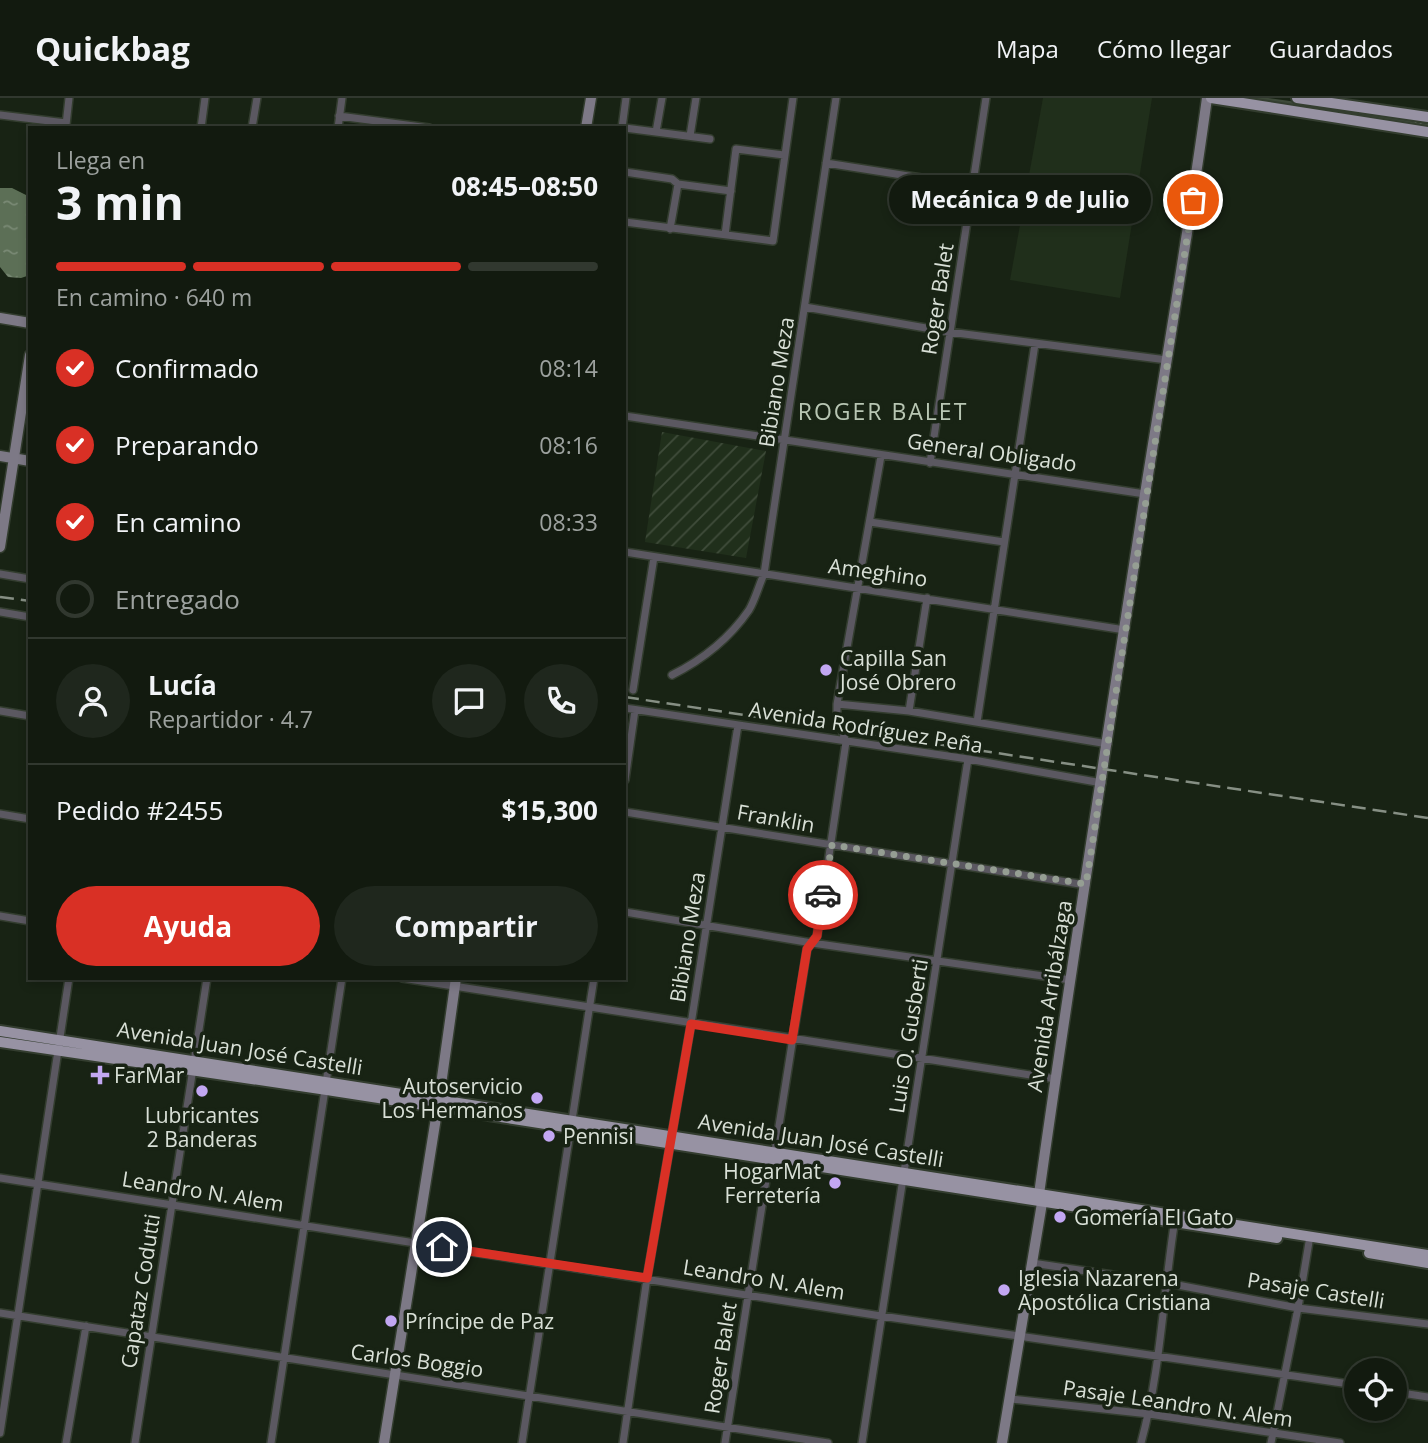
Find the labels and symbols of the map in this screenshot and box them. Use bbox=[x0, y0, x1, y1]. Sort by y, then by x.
pin bbox=[1163, 170, 1223, 230]
callout: Mecánica 9 de Julio bbox=[888, 176, 1151, 224]
street label: Roger Balet bbox=[914, 241, 960, 357]
street label: Bibiano Meza bbox=[752, 315, 800, 449]
district label: ROGER BALET bbox=[798, 395, 968, 427]
street label: General Obligado bbox=[905, 426, 1079, 478]
street label: Ameghino bbox=[827, 551, 929, 593]
place label: Capilla San José Obrero bbox=[838, 644, 956, 696]
marker: Capilla San José Obrero bbox=[818, 662, 834, 678]
street label: Avenida Rodríguez Peña bbox=[747, 695, 985, 759]
street label: Franklin bbox=[735, 797, 817, 839]
courier bbox=[788, 860, 858, 930]
street label: Bibiano Meza bbox=[663, 870, 711, 1004]
street label: Avenida Arribálzaga bbox=[1020, 898, 1078, 1094]
street label: Luis O. Gusberti bbox=[882, 957, 934, 1115]
street label: Avenida Juan José Castelli bbox=[115, 1015, 365, 1081]
place label: FarMar bbox=[114, 1061, 185, 1089]
marker: FarMar bbox=[92, 1067, 108, 1083]
place label: Autoservicio Los Hermanos bbox=[381, 1072, 523, 1124]
marker: Lubricantes 2 Banderas bbox=[194, 1083, 210, 1099]
marker: Autoservicio Los Hermanos bbox=[529, 1090, 545, 1106]
place label: Lubricantes 2 Banderas bbox=[145, 1101, 259, 1153]
street label: Avenida Juan José Castelli bbox=[696, 1107, 946, 1173]
place label: Pennisi bbox=[563, 1122, 634, 1150]
marker: Pennisi bbox=[541, 1128, 557, 1144]
place label: HogarMat Ferretería bbox=[723, 1157, 821, 1209]
street label: Leandro N. Alem bbox=[120, 1164, 286, 1218]
marker: HogarMat Ferretería bbox=[827, 1175, 843, 1191]
place label: Gomería El Gato bbox=[1074, 1203, 1234, 1231]
marker: Gomería El Gato bbox=[1052, 1209, 1068, 1225]
street label: Capataz Codutti bbox=[114, 1212, 166, 1370]
pin bbox=[412, 1217, 472, 1277]
street label: Leandro N. Alem bbox=[681, 1252, 847, 1306]
place label: Iglesia Nazarena Apostólica Cristiana bbox=[1018, 1264, 1211, 1316]
street label: Pasaje Castelli bbox=[1245, 1265, 1387, 1315]
marker: Iglesia Nazarena Apostólica Cristiana bbox=[996, 1282, 1012, 1298]
street label: Roger Balet bbox=[697, 1300, 743, 1416]
place label: Príncipe de Paz bbox=[405, 1307, 554, 1335]
marker: Príncipe de Paz bbox=[383, 1313, 399, 1329]
street label: Carlos Boggio bbox=[349, 1337, 485, 1383]
street label: Pasaje Leandro N. Alem bbox=[1061, 1373, 1295, 1433]

